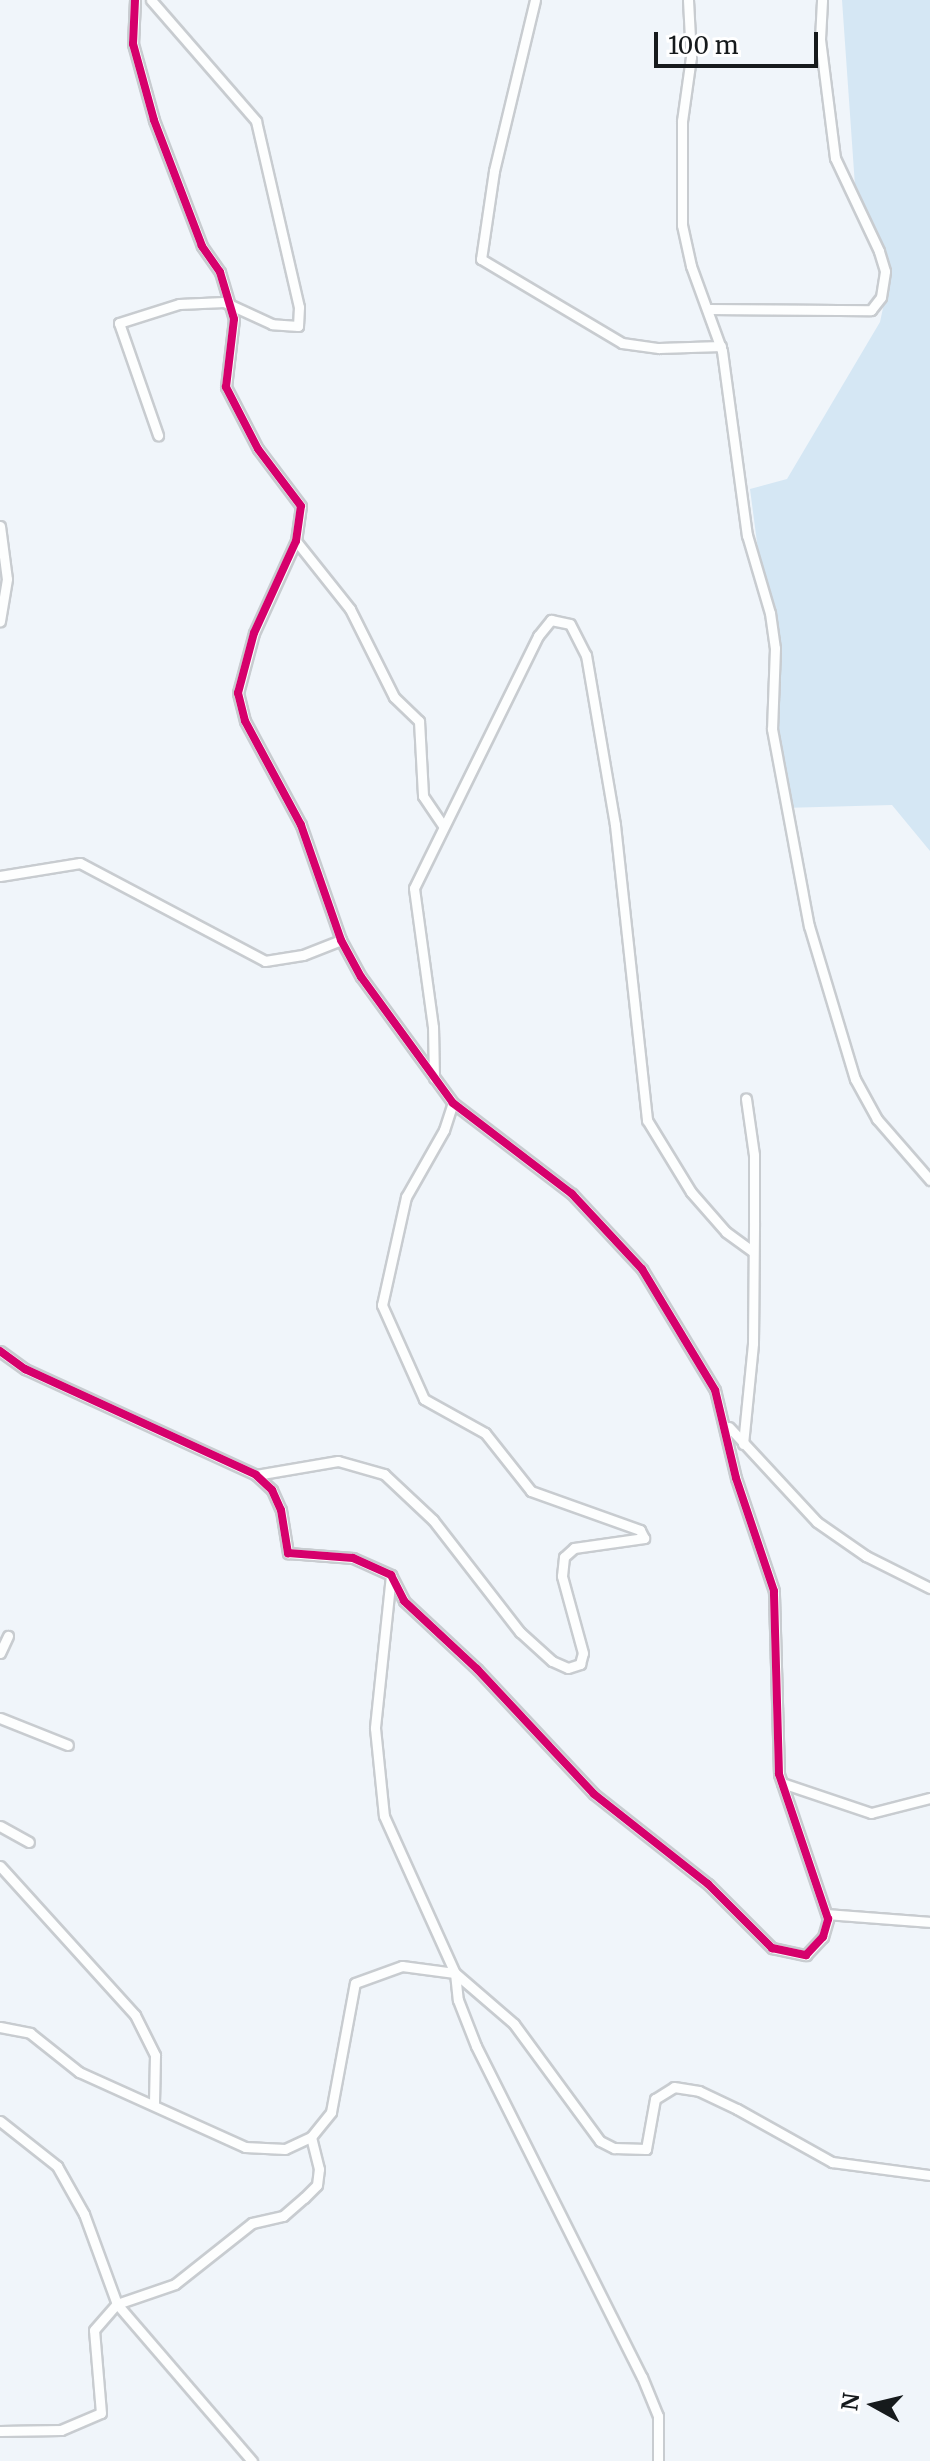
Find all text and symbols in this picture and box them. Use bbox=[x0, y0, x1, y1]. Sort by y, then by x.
scale bar bbox=[658, 16, 822, 66]
text: 100 m bbox=[668, 30, 738, 61]
north arrow bbox=[834, 2365, 914, 2445]
text: N bbox=[835, 2391, 865, 2412]

